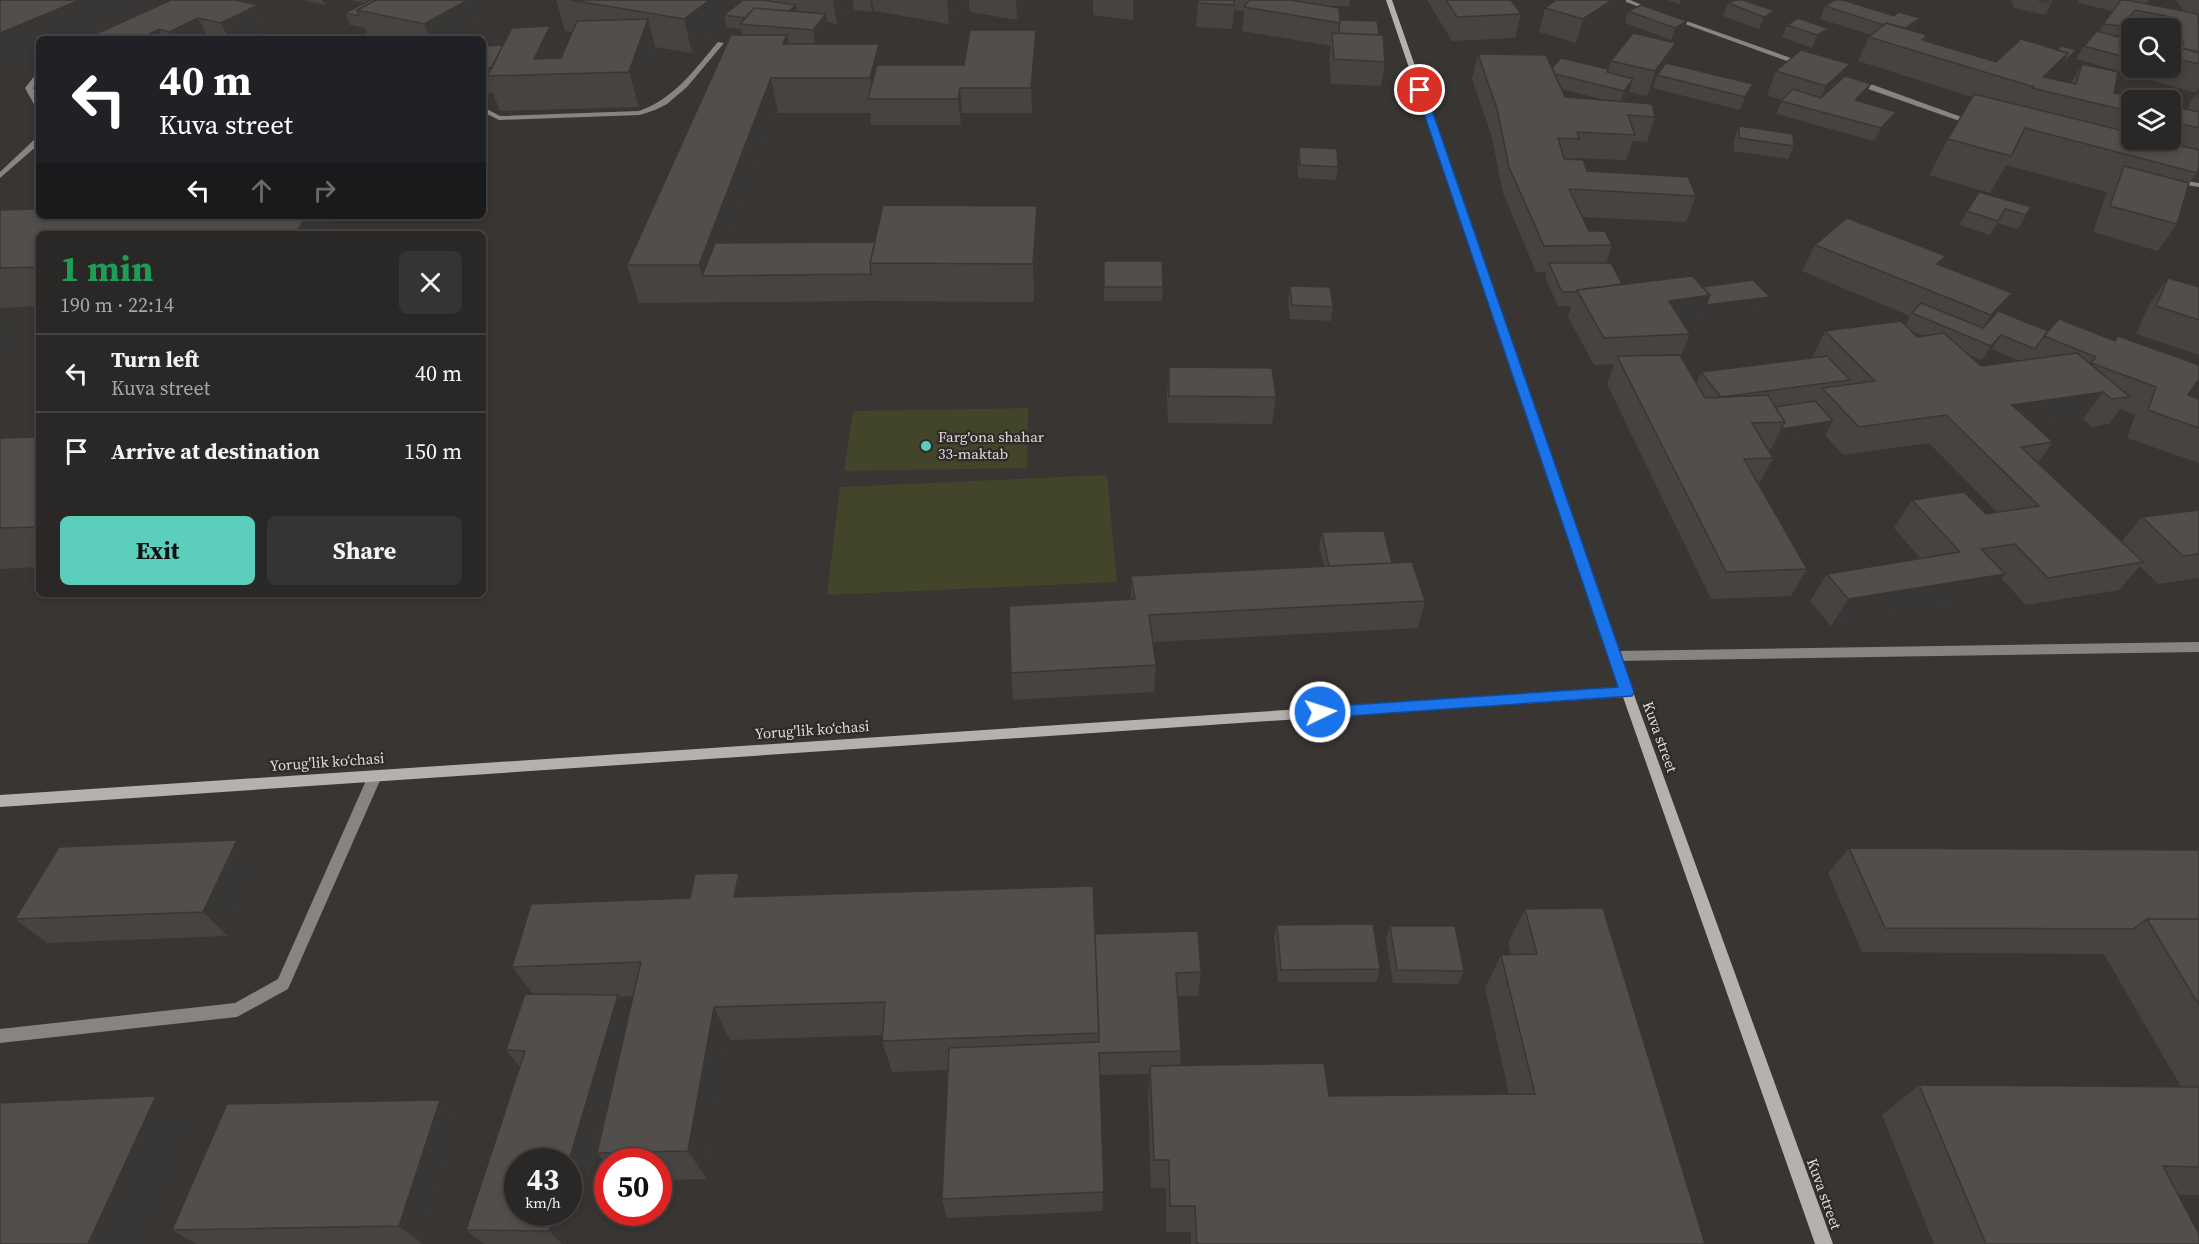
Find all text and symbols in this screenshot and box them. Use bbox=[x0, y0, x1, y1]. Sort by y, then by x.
map controls bbox=[2121, 18, 2181, 150]
button: search bbox=[2121, 18, 2181, 78]
text: 40 m bbox=[159, 51, 252, 109]
icon: left bbox=[60, 60, 138, 138]
pin bbox=[1394, 64, 1445, 115]
icon: arrive bbox=[1403, 73, 1436, 106]
button: layers bbox=[2121, 90, 2181, 150]
text: Kuva street bbox=[159, 106, 293, 143]
icon: left bbox=[182, 174, 215, 207]
icon: ahead bbox=[245, 174, 278, 207]
icon: right bbox=[308, 174, 341, 207]
text: 1 min bbox=[60, 244, 153, 293]
button: close bbox=[399, 251, 462, 314]
text: 190 m · 22:14 bbox=[60, 291, 174, 319]
text: Turn left bbox=[111, 344, 199, 374]
icon: left bbox=[60, 357, 93, 390]
text: 40 m bbox=[415, 358, 462, 388]
text: Kuva street bbox=[111, 374, 210, 402]
place label: Farg'ona shahar 33-maktab bbox=[938, 426, 1045, 464]
icon: arrive bbox=[60, 435, 93, 468]
text: Arrive at destination bbox=[111, 436, 320, 466]
text: 150 m bbox=[404, 436, 462, 466]
marker: Farg'ona shahar 33-maktab bbox=[919, 439, 933, 453]
button: Exit bbox=[60, 516, 255, 585]
button: Share bbox=[267, 516, 462, 585]
position arrow bbox=[1288, 680, 1352, 744]
street label: Kuva street bbox=[1638, 698, 1683, 775]
street label: Yorug'lik koʻchasi bbox=[754, 715, 870, 744]
street label: Yorug'lik koʻchasi bbox=[269, 747, 385, 776]
speed limit sign: 50 bbox=[594, 1148, 672, 1226]
street label: Kuva street bbox=[1802, 1155, 1847, 1232]
text: 43 bbox=[527, 1159, 559, 1200]
text: km/h bbox=[525, 1192, 561, 1213]

